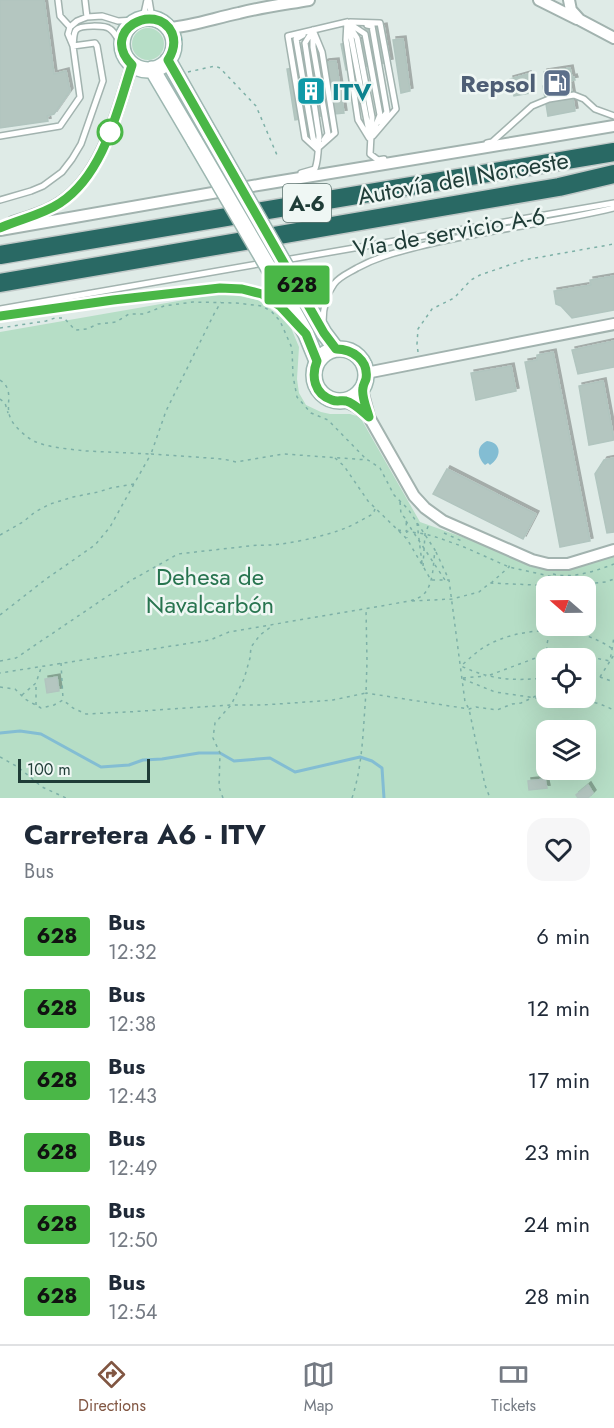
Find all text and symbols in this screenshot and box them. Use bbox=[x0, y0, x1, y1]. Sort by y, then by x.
place label: Repsol bbox=[460, 66, 536, 101]
fuel station icon: Repsol bbox=[541, 67, 573, 99]
place label: ITV bbox=[332, 74, 372, 109]
building icon: ITV bbox=[295, 75, 327, 107]
unlabelled marker bbox=[97, 119, 123, 145]
street label: Autovía del Noroeste bbox=[355, 142, 571, 214]
road number: A-6 bbox=[283, 184, 331, 222]
street label: Vía de servicio A-6 bbox=[350, 198, 548, 266]
line badge: 628 bbox=[262, 266, 332, 304]
text: 628 bbox=[277, 270, 318, 300]
park label: Dehesa de Navalcarbón bbox=[146, 559, 274, 622]
north arrow bbox=[536, 576, 596, 636]
map controls bbox=[536, 576, 596, 780]
button: locate bbox=[536, 648, 596, 708]
button: layers bbox=[536, 720, 596, 780]
scale bar bbox=[18, 756, 150, 784]
text: 100 m bbox=[27, 758, 71, 781]
text: Carretera A6 - ITV bbox=[24, 814, 266, 855]
button: heart bbox=[527, 818, 590, 881]
text: Bus bbox=[24, 857, 54, 886]
text: Bus bbox=[108, 906, 145, 938]
text: 6 min bbox=[536, 920, 590, 952]
text: 628 bbox=[37, 921, 78, 951]
text: 12:32 bbox=[108, 938, 157, 967]
text: Bus bbox=[108, 978, 145, 1010]
text: 12 min bbox=[527, 992, 590, 1024]
text: 628 bbox=[37, 993, 78, 1023]
text: 12:38 bbox=[108, 1010, 156, 1039]
text: Bus bbox=[108, 1050, 145, 1082]
text: 17 min bbox=[528, 1064, 590, 1096]
text: 628 bbox=[37, 1065, 78, 1095]
text: 12:43 bbox=[108, 1082, 157, 1111]
text: Bus bbox=[108, 1122, 145, 1154]
text: 23 min bbox=[524, 1136, 590, 1168]
text: 628 bbox=[37, 1137, 78, 1167]
text: 12:49 bbox=[108, 1154, 158, 1183]
text: Bus bbox=[108, 1194, 145, 1226]
text: 24 min bbox=[524, 1208, 590, 1240]
text: 628 bbox=[37, 1209, 78, 1239]
text: 12:50 bbox=[108, 1226, 158, 1255]
text: Bus bbox=[108, 1266, 145, 1298]
text: 28 min bbox=[524, 1280, 590, 1312]
text: 628 bbox=[37, 1281, 78, 1311]
text: 12:54 bbox=[108, 1298, 157, 1327]
tab: Directions bbox=[78, 1358, 146, 1417]
tab: Map bbox=[302, 1358, 335, 1417]
tab: Tickets bbox=[491, 1358, 536, 1417]

